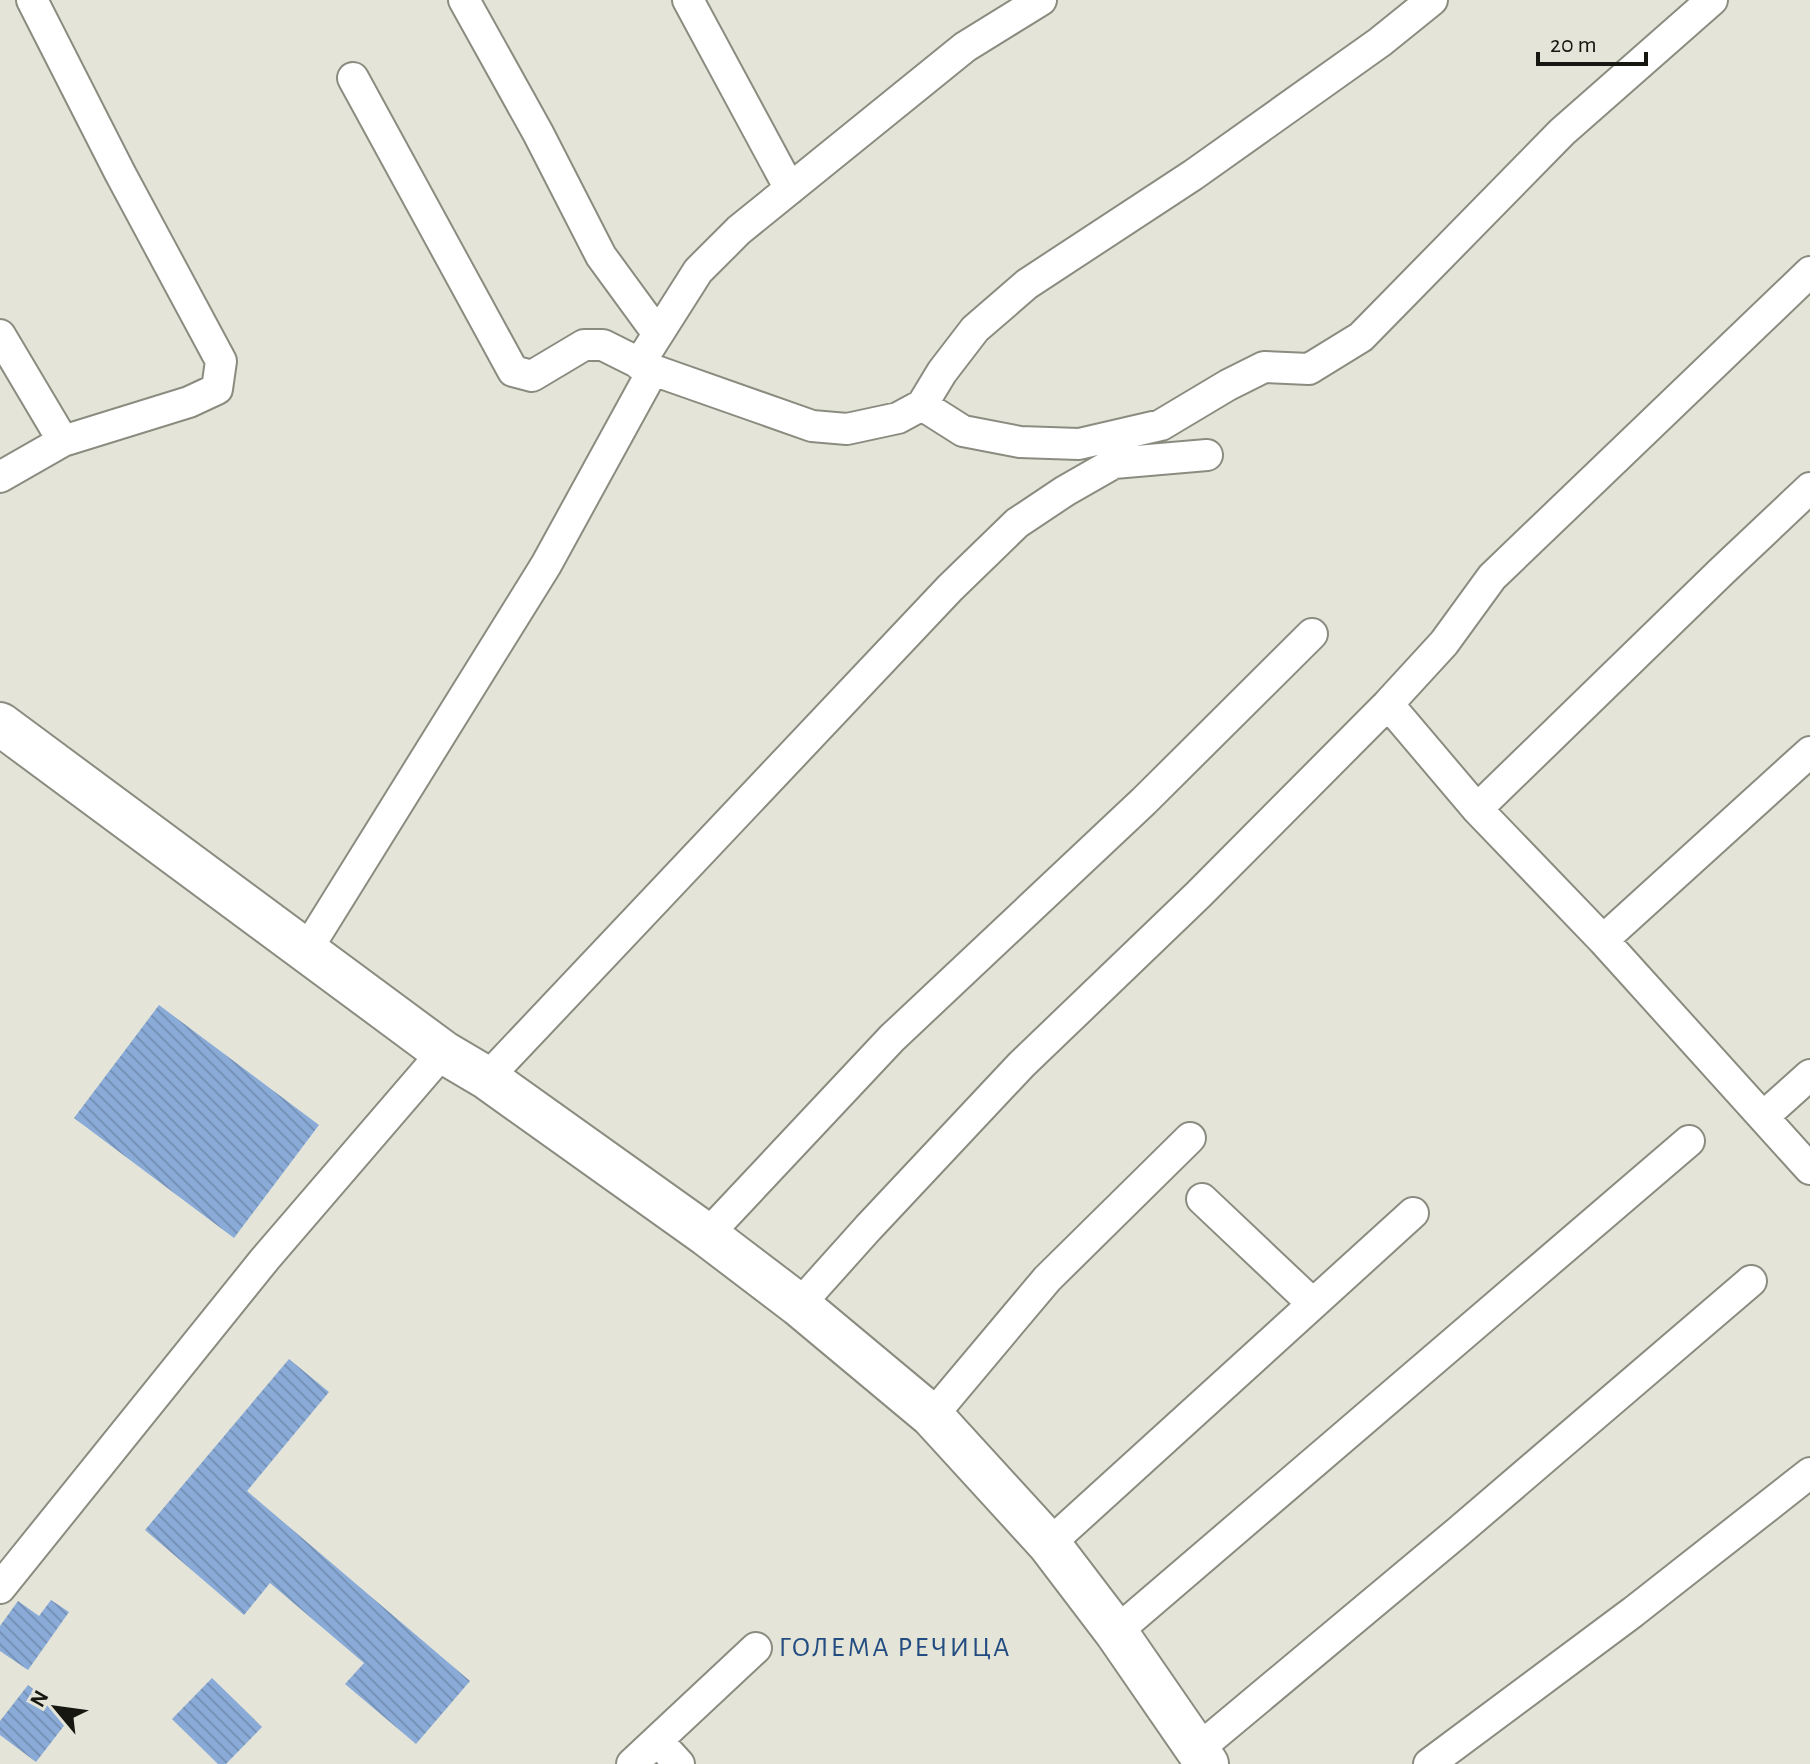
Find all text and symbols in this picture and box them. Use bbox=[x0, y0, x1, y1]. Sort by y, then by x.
scale bar bbox=[1538, 16, 1646, 66]
text: 20 m bbox=[1550, 33, 1597, 57]
district label: ГОЛЕМА РЕЧИЦА bbox=[779, 1634, 1011, 1662]
north arrow bbox=[16, 1668, 96, 1748]
text: N bbox=[26, 1687, 53, 1711]

